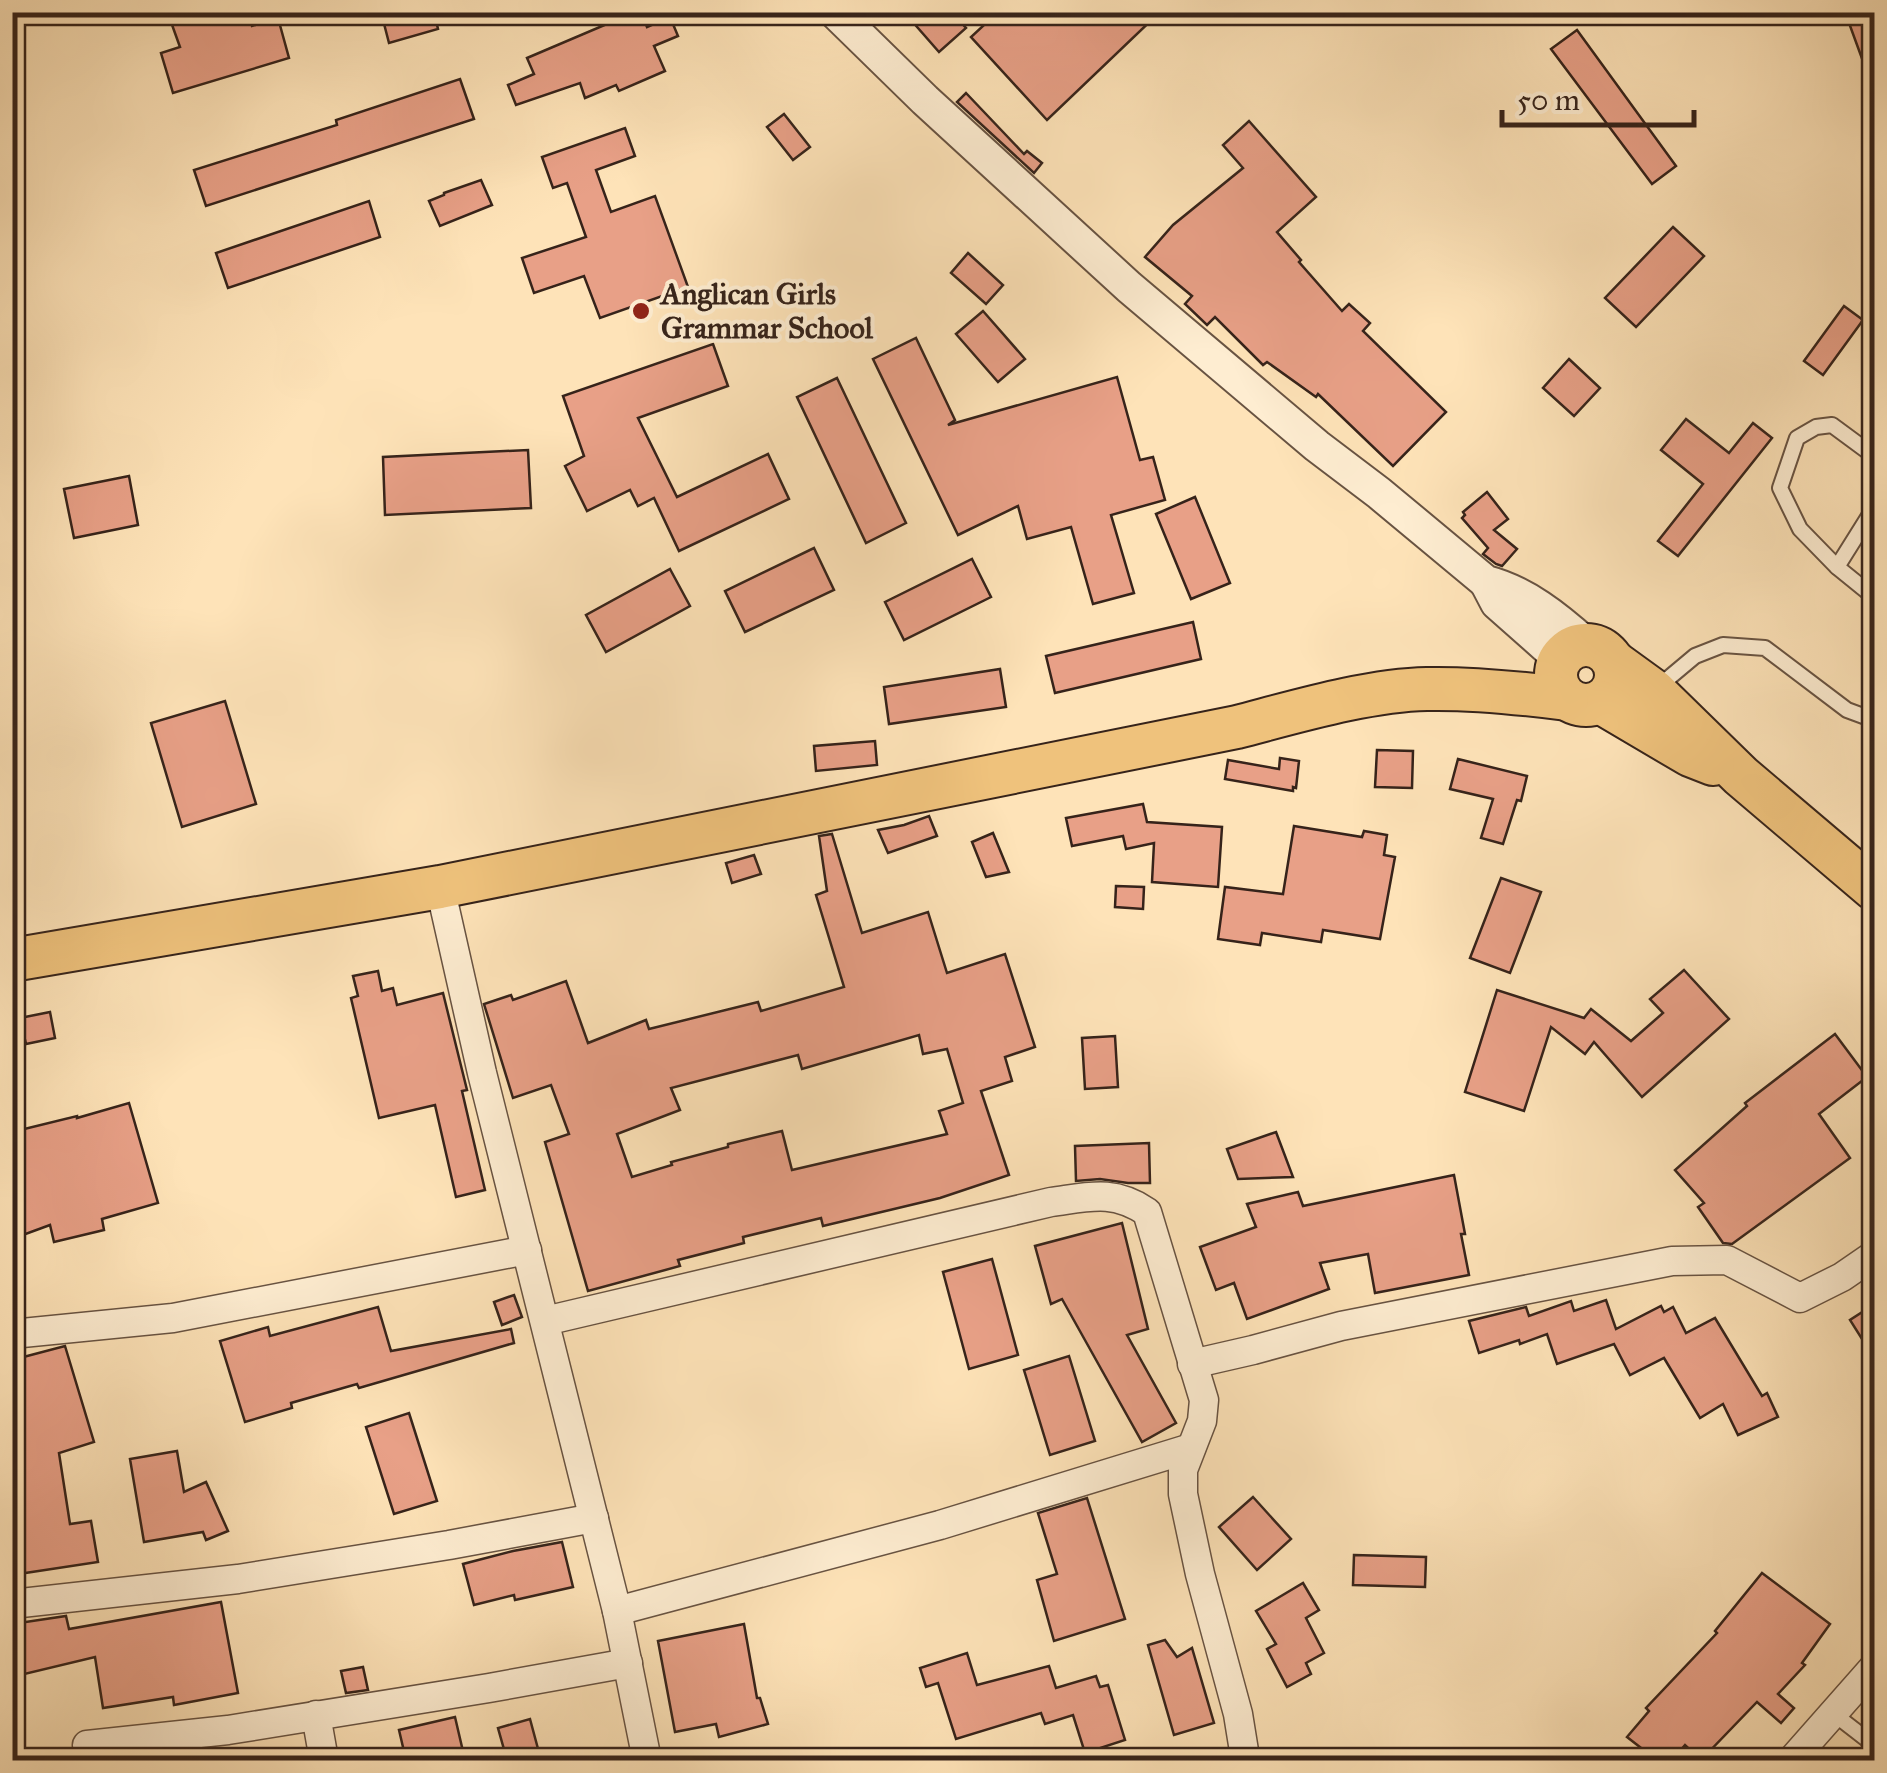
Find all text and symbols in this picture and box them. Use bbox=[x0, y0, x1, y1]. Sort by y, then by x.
scale bar bbox=[1502, 65, 1694, 127]
text: 50 m bbox=[1517, 82, 1580, 118]
place label: Anglican Girls Grammar School bbox=[659, 276, 874, 346]
marker: Anglican Girls Grammar School bbox=[630, 300, 652, 322]

